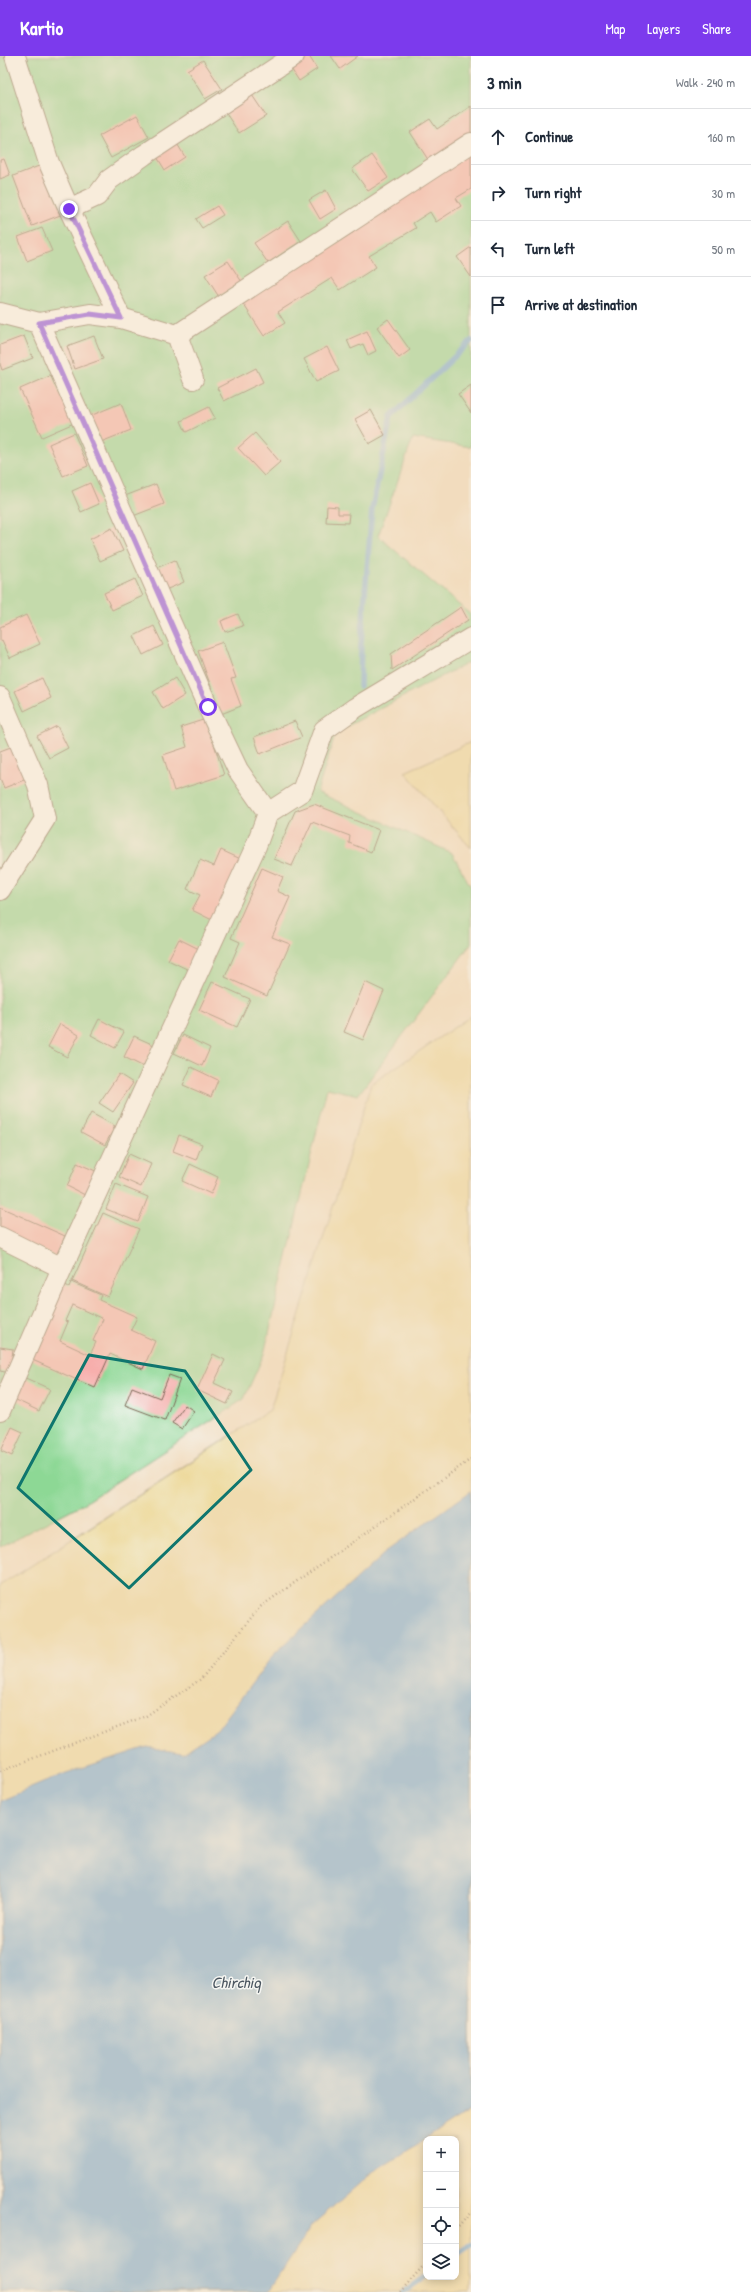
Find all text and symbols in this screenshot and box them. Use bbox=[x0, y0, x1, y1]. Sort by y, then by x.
text: Kartio bbox=[20, 15, 63, 41]
text: Map bbox=[605, 19, 625, 38]
text: Layers bbox=[647, 19, 680, 38]
text: Share bbox=[702, 19, 731, 38]
text: 3 min bbox=[487, 71, 522, 94]
text: Walk · 240 m bbox=[676, 73, 735, 91]
icon: ahead bbox=[487, 126, 509, 148]
text: Continue bbox=[525, 126, 573, 147]
text: 160 m bbox=[707, 128, 735, 146]
icon: right bbox=[487, 182, 509, 204]
text: Turn right bbox=[525, 182, 581, 203]
text: 30 m bbox=[712, 184, 735, 202]
route end bbox=[60, 200, 78, 218]
icon: left bbox=[487, 238, 509, 260]
text: Turn left bbox=[525, 238, 575, 259]
text: 50 m bbox=[712, 240, 735, 258]
icon: arrive bbox=[487, 294, 509, 316]
text: Arrive at destination bbox=[525, 294, 637, 315]
route start bbox=[199, 698, 217, 716]
water label: Chirchiq bbox=[211, 1971, 261, 1993]
map controls bbox=[423, 2136, 459, 2280]
button: + bbox=[423, 2136, 459, 2172]
button: − bbox=[423, 2172, 459, 2208]
button: locate bbox=[423, 2208, 459, 2244]
button: layers bbox=[423, 2244, 459, 2280]

